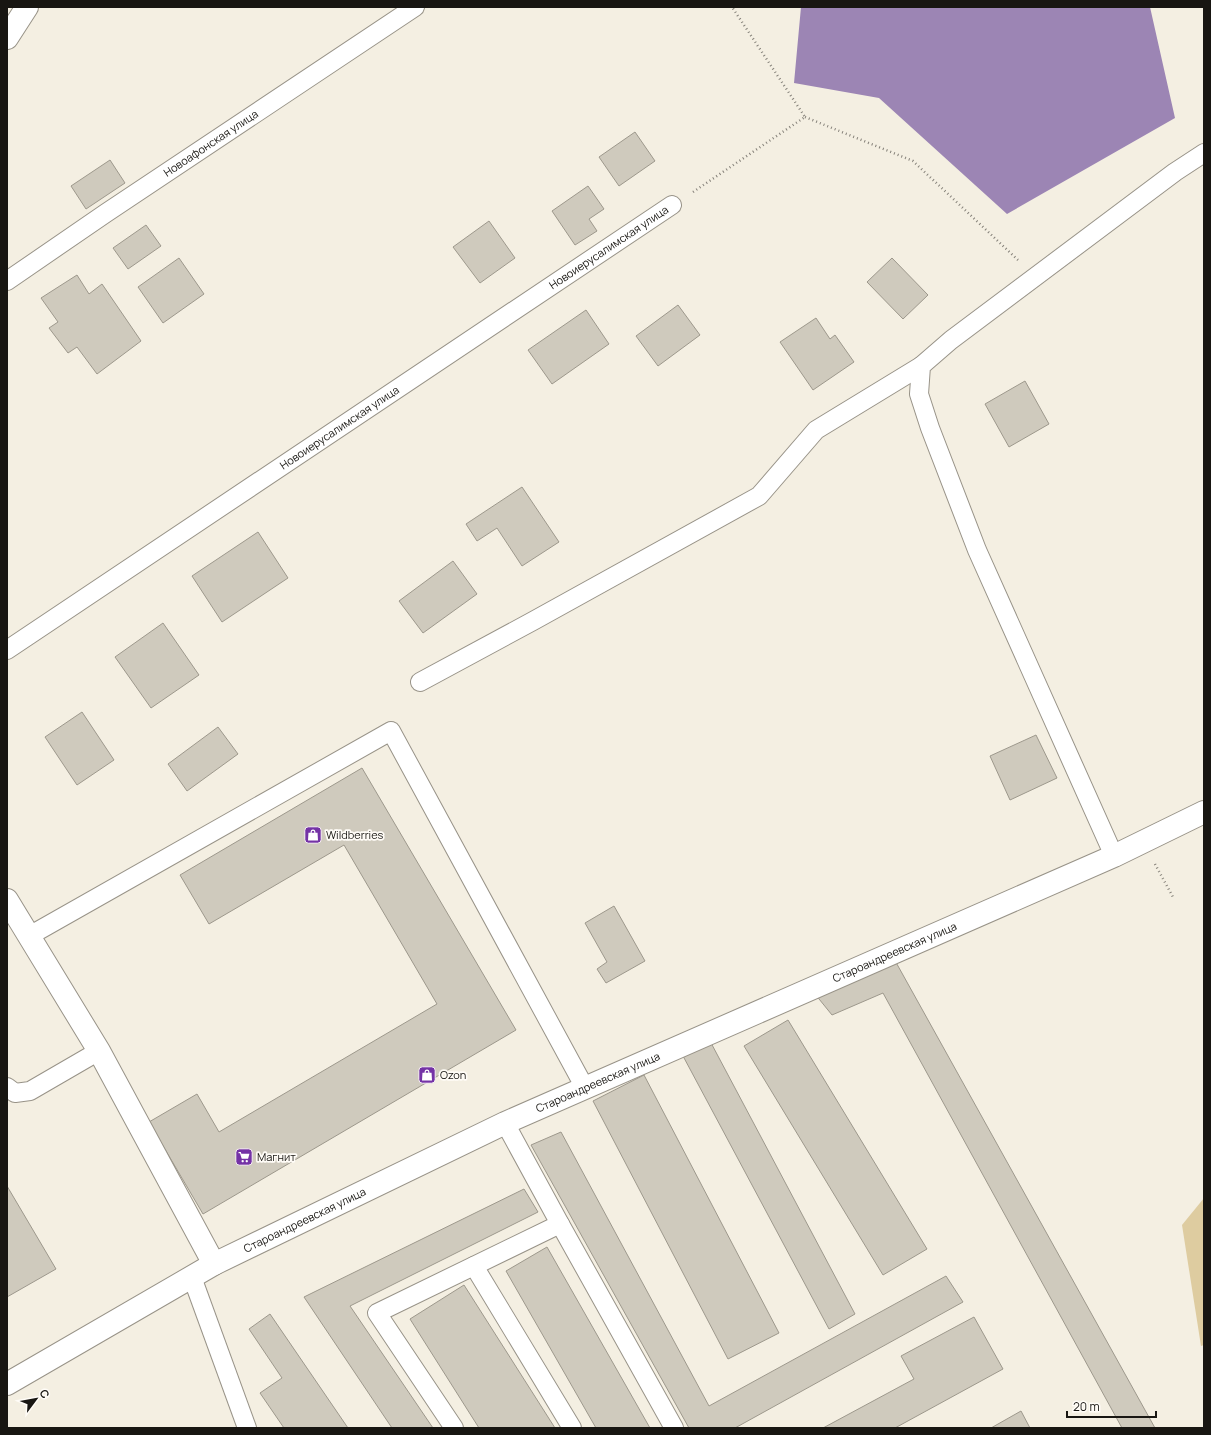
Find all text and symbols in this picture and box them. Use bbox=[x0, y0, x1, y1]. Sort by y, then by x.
street label: Новоафонская улица bbox=[160, 106, 261, 180]
street label: Новоиерусалимская улица bbox=[546, 202, 671, 292]
street label: Новоиерусалимская улица bbox=[277, 382, 402, 472]
shop icon: Wildberries bbox=[303, 825, 323, 845]
place label: Wildberries bbox=[326, 827, 384, 842]
street label: Староандреевская улица bbox=[830, 918, 959, 986]
street label: Староандреевская улица bbox=[533, 1048, 662, 1116]
shop icon: Ozon bbox=[417, 1065, 437, 1085]
place label: Ozon bbox=[440, 1067, 466, 1082]
supermarket icon: Магнит bbox=[234, 1147, 254, 1167]
place label: Магнит bbox=[257, 1149, 296, 1164]
street label: Староандреевская улица bbox=[241, 1184, 368, 1256]
north arrow bbox=[16, 1379, 56, 1419]
text: С bbox=[36, 1386, 53, 1401]
scale bar bbox=[1067, 1393, 1156, 1419]
text: 20 m bbox=[1073, 1398, 1100, 1415]

